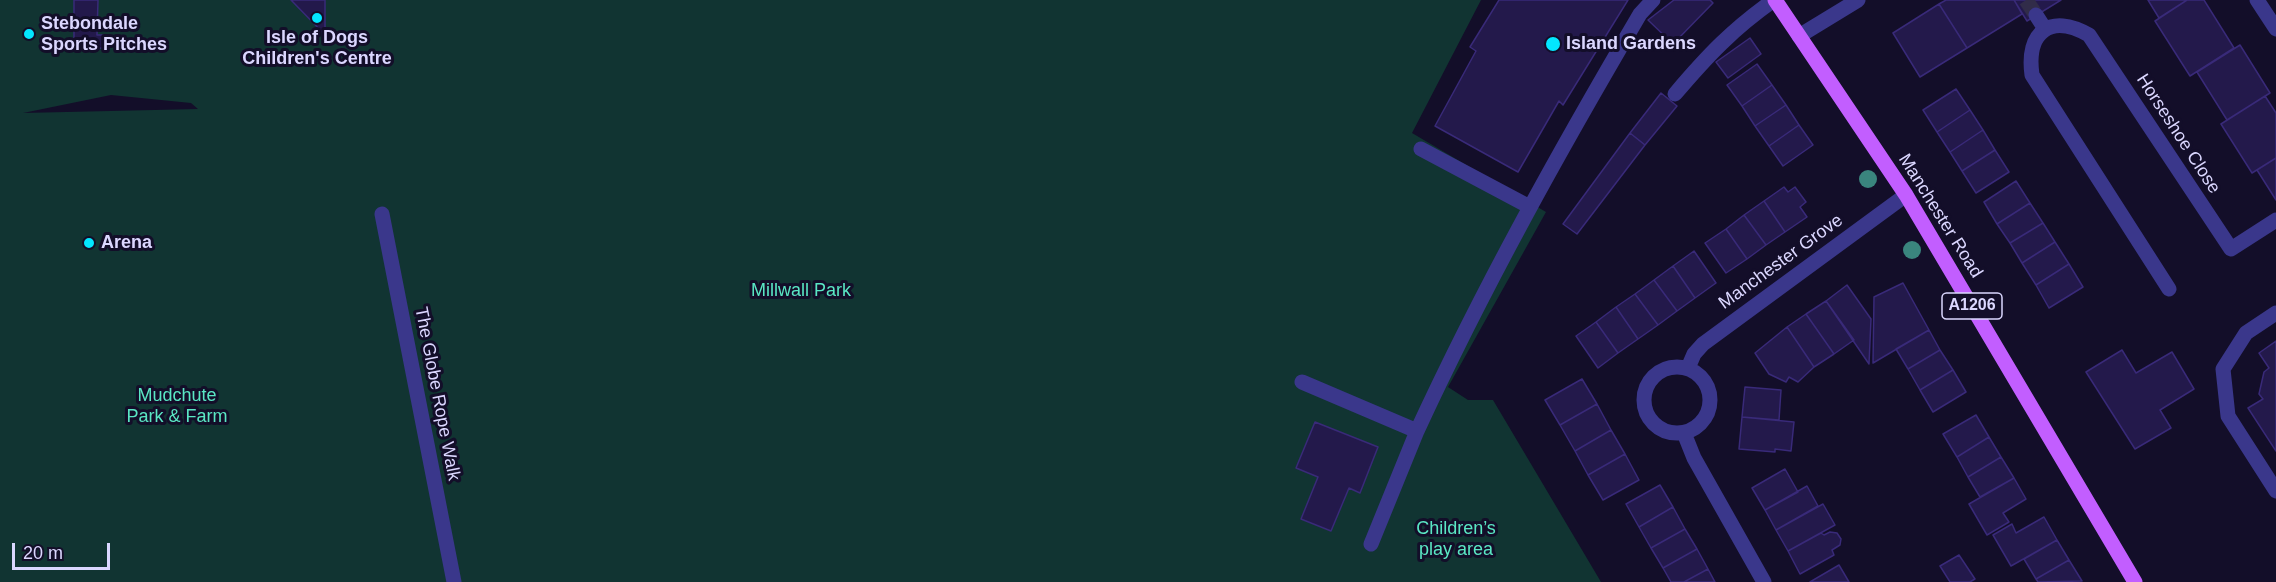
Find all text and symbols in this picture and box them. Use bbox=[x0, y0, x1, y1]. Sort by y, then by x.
marker: Isle of Dogs Children's Centre bbox=[310, 11, 324, 25]
place label: Stebondale Sports Pitches bbox=[41, 13, 167, 56]
marker: Stebondale Sports Pitches bbox=[22, 27, 36, 41]
place label: Isle of Dogs Children's Centre bbox=[242, 27, 392, 70]
place label: Island Gardens bbox=[1566, 33, 1696, 55]
marker: Island Gardens bbox=[1544, 35, 1562, 53]
street label: Horseshoe Close bbox=[2131, 70, 2225, 198]
street label: Manchester Road bbox=[1893, 150, 1987, 282]
street label: Manchester Grove bbox=[1715, 210, 1847, 314]
place label: Arena bbox=[101, 232, 152, 254]
marker: Arena bbox=[82, 236, 96, 250]
park label: Millwall Park bbox=[751, 280, 851, 302]
road number: A1206 bbox=[1942, 293, 2002, 319]
street label: The Globe Rope Walk bbox=[410, 305, 464, 483]
park label: Mudchute Park & Farm bbox=[126, 385, 228, 428]
park label: Children’s play area bbox=[1416, 518, 1496, 560]
scale bar bbox=[15, 531, 112, 569]
text: 20 m bbox=[23, 543, 63, 563]

